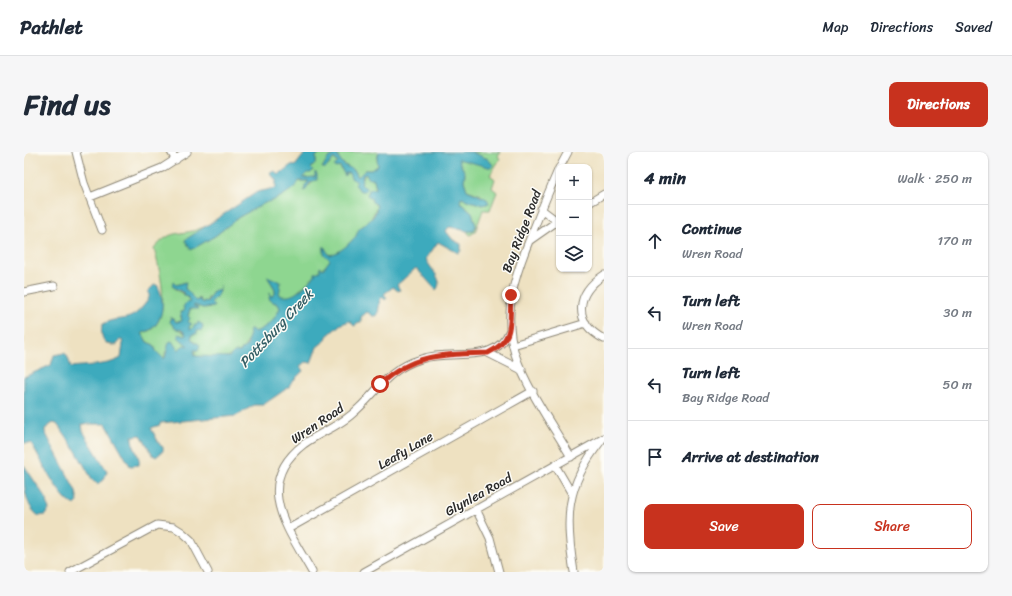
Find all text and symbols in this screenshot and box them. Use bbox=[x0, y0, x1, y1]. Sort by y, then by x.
text: Pathlet bbox=[20, 11, 83, 44]
text: Map bbox=[822, 15, 848, 40]
text: Directions bbox=[870, 15, 933, 40]
text: Saved bbox=[955, 15, 992, 40]
text: Find us bbox=[24, 80, 111, 129]
button: Directions bbox=[889, 82, 988, 127]
text: 4 min bbox=[644, 163, 686, 193]
map controls bbox=[556, 164, 592, 272]
button: + bbox=[556, 164, 592, 200]
text: Walk · 250 m bbox=[898, 167, 972, 190]
street label: Bay Ridge Road bbox=[495, 185, 548, 276]
button: − bbox=[556, 200, 592, 236]
text: Continue bbox=[682, 216, 742, 242]
text: 170 m bbox=[937, 229, 972, 252]
icon: ahead bbox=[644, 230, 666, 252]
button: layers bbox=[556, 236, 592, 272]
text: Wren Road bbox=[682, 242, 742, 265]
water label: Pottsburg Creek bbox=[233, 282, 321, 374]
route end bbox=[502, 286, 520, 304]
text: Turn left bbox=[682, 288, 740, 314]
text: 30 m bbox=[943, 301, 972, 324]
icon: left bbox=[644, 302, 666, 324]
text: Wren Road bbox=[682, 314, 742, 337]
text: Turn left bbox=[682, 360, 740, 386]
text: 50 m bbox=[942, 373, 972, 396]
icon: left bbox=[644, 374, 666, 396]
route start bbox=[371, 375, 389, 393]
text: Bay Ridge Road bbox=[682, 386, 769, 409]
street label: Wren Road bbox=[286, 396, 350, 450]
street label: Leafy Lane bbox=[373, 425, 438, 476]
text: Arrive at destination bbox=[682, 444, 819, 470]
icon: arrive bbox=[644, 446, 666, 468]
street label: Glynlea Road bbox=[440, 466, 517, 522]
button: Save bbox=[644, 504, 804, 549]
button: Share bbox=[812, 504, 972, 549]

